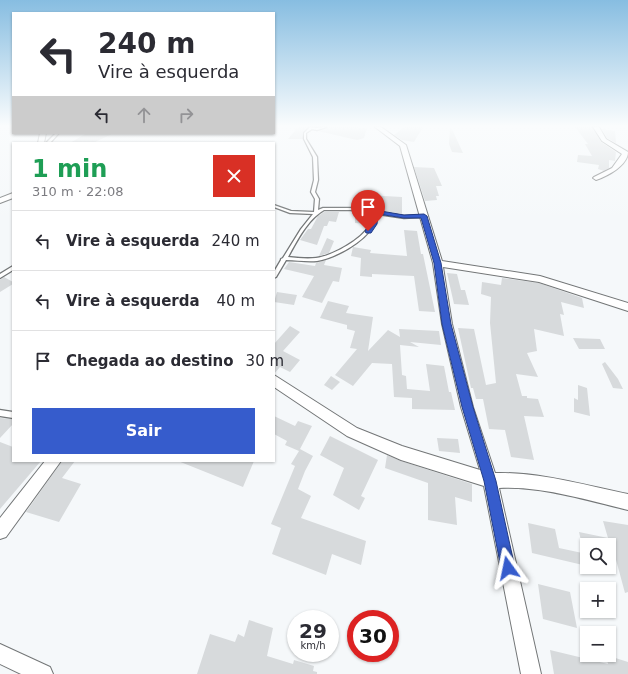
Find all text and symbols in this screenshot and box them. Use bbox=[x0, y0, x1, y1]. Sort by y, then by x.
text: 240 m bbox=[98, 27, 195, 60]
icon: left bbox=[32, 28, 84, 80]
text: Vire à esquerda bbox=[98, 61, 239, 82]
icon: left bbox=[91, 104, 113, 126]
icon: ahead bbox=[133, 104, 155, 126]
icon: right bbox=[175, 104, 197, 126]
text: 1 min bbox=[32, 155, 107, 183]
button: close bbox=[213, 155, 255, 197]
text: 310 m · 22:08 bbox=[32, 184, 123, 199]
pin bbox=[351, 190, 385, 231]
icon: arrive bbox=[357, 196, 379, 218]
icon: left bbox=[32, 230, 54, 252]
text: Vire à esquerda bbox=[66, 232, 200, 250]
text: 240 m bbox=[212, 232, 260, 250]
icon: left bbox=[32, 290, 54, 312]
text: Vire à esquerda bbox=[66, 292, 200, 310]
text: 40 m bbox=[217, 292, 255, 310]
icon: arrive bbox=[32, 350, 54, 372]
text: Chegada ao destino bbox=[66, 352, 234, 370]
text: 30 m bbox=[246, 352, 284, 370]
button: Sair bbox=[32, 408, 255, 454]
map controls bbox=[580, 538, 616, 662]
button: search bbox=[580, 538, 616, 574]
position arrow bbox=[487, 547, 529, 589]
button: + bbox=[580, 582, 616, 618]
speed limit sign: 30 bbox=[347, 610, 399, 662]
text: 29 bbox=[299, 619, 327, 643]
button: − bbox=[580, 626, 616, 662]
text: km/h bbox=[300, 640, 326, 651]

